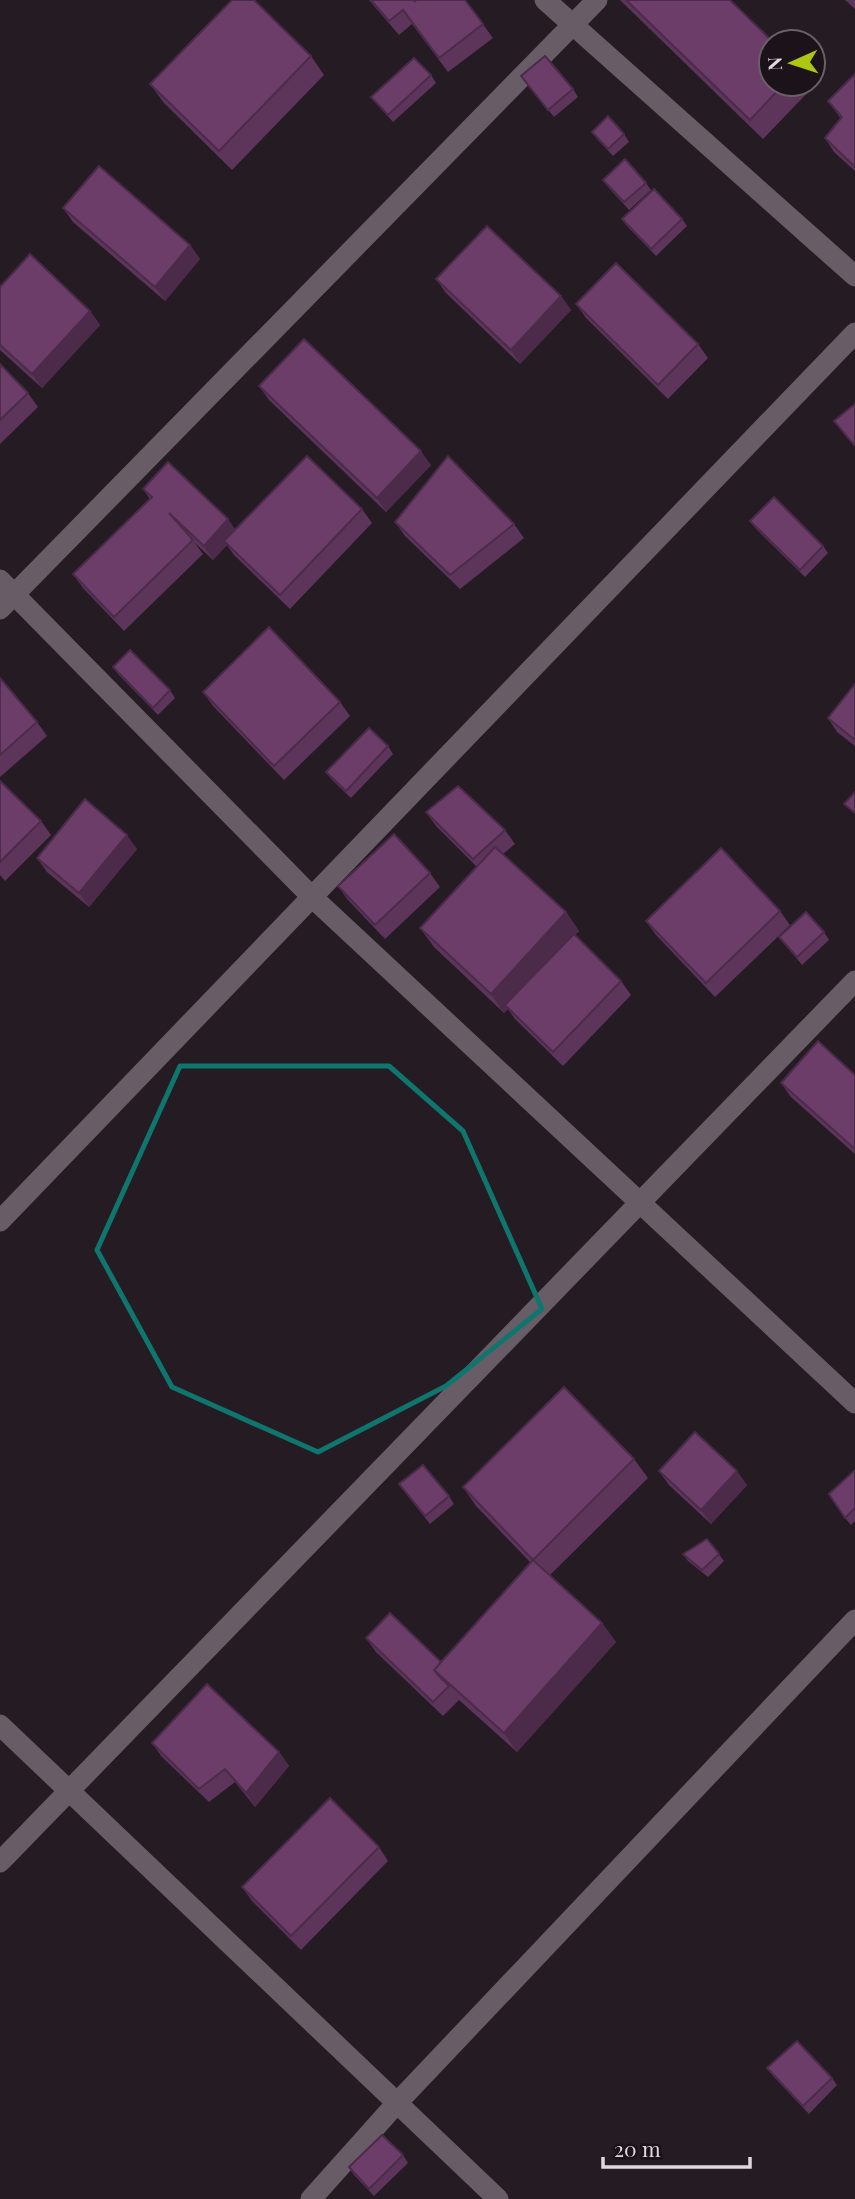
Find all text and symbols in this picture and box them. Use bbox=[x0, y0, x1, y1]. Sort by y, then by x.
north arrow bbox=[757, 28, 827, 98]
text: N bbox=[761, 56, 787, 71]
scale bar bbox=[603, 2126, 750, 2170]
text: 20 m bbox=[614, 2134, 661, 2162]

